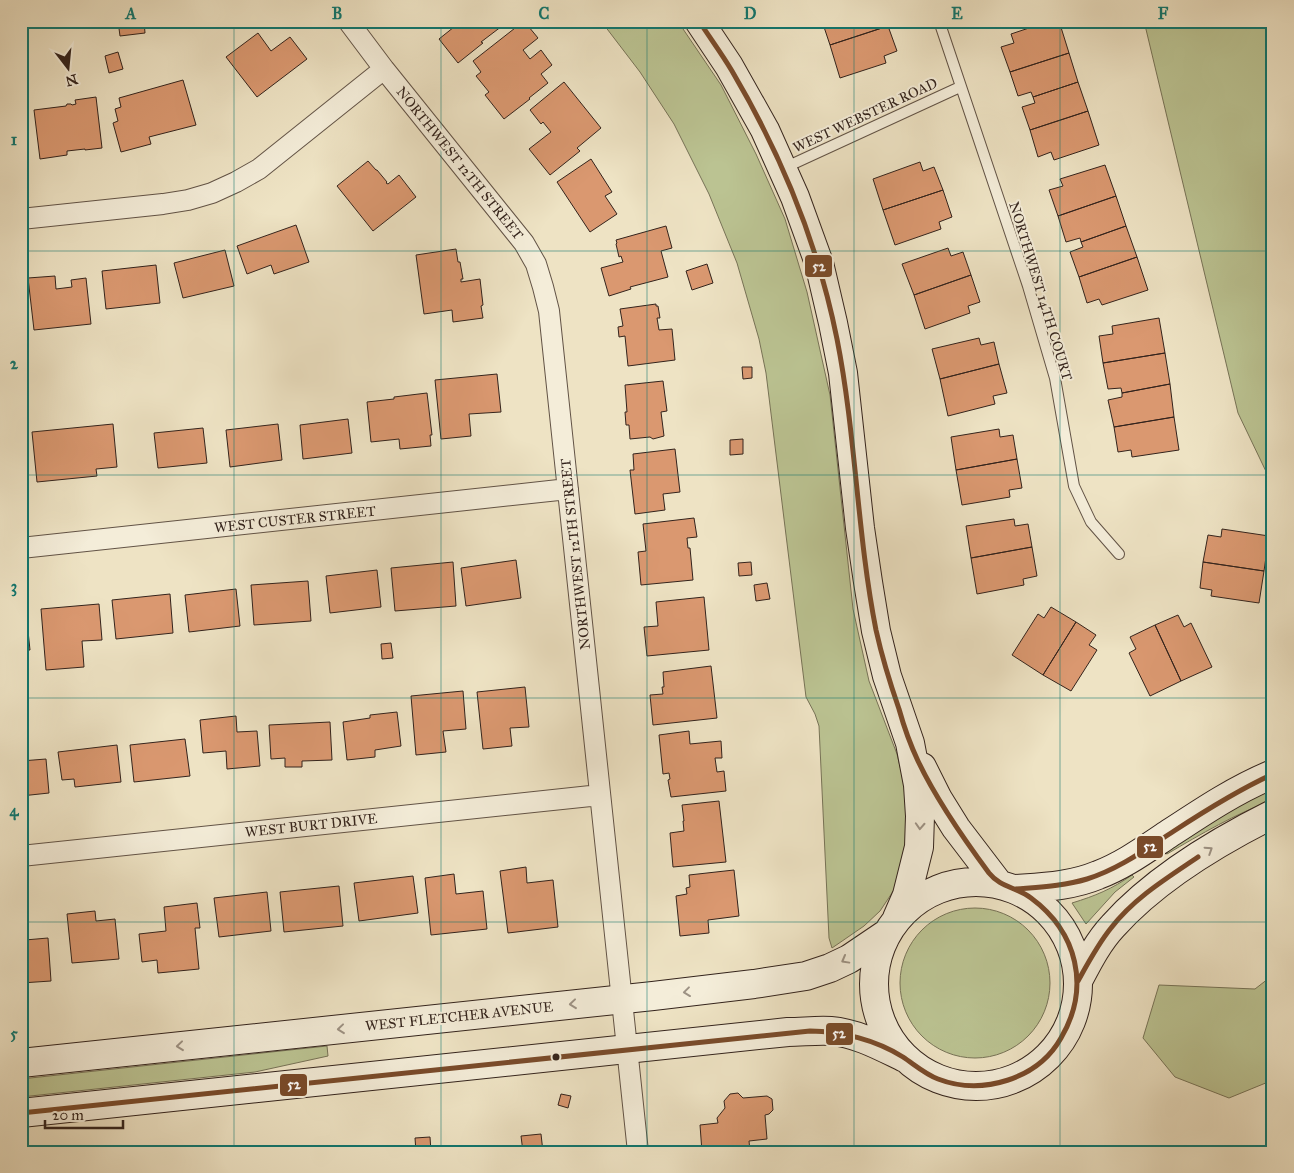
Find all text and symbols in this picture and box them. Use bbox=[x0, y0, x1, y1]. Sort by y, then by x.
text: A bbox=[125, 4, 137, 23]
text: B bbox=[332, 4, 342, 23]
text: C bbox=[539, 4, 550, 23]
text: D bbox=[744, 4, 757, 23]
text: E bbox=[951, 4, 963, 23]
text: F bbox=[1158, 4, 1169, 23]
north arrow bbox=[42, 42, 92, 92]
text: N bbox=[63, 70, 79, 90]
street label: WEST WEBSTER ROAD bbox=[790, 74, 940, 156]
street label: NORTHWEST 12TH STREET bbox=[393, 83, 527, 244]
text: 1 bbox=[11, 130, 18, 149]
street label: NORTHWEST 14TH COURT bbox=[1005, 200, 1076, 383]
line badge: 52 bbox=[804, 254, 833, 278]
text: 52 bbox=[812, 258, 827, 275]
text: 2 bbox=[10, 354, 19, 373]
street label: NORTHWEST 12TH STREET bbox=[557, 457, 594, 650]
street label: WEST CUSTER STREET bbox=[214, 503, 377, 536]
text: 3 bbox=[11, 577, 17, 597]
text: 4 bbox=[10, 801, 20, 821]
street label: WEST BURT DRIVE bbox=[244, 810, 378, 841]
one-way arrow bbox=[914, 822, 925, 830]
line badge: 52 bbox=[1136, 835, 1164, 859]
text: 52 bbox=[1143, 838, 1158, 855]
one-way arrow bbox=[1204, 847, 1213, 856]
one-way arrow bbox=[841, 954, 850, 964]
one-way arrow bbox=[683, 986, 691, 997]
street label: WEST FLETCHER AVENUE bbox=[364, 998, 554, 1035]
one-way arrow bbox=[568, 998, 576, 1009]
line badge: 52 bbox=[825, 1022, 854, 1046]
one-way arrow bbox=[337, 1023, 345, 1034]
text: 5 bbox=[10, 1024, 18, 1043]
text: 52 bbox=[832, 1025, 847, 1042]
one-way arrow bbox=[176, 1040, 184, 1051]
unlabelled marker bbox=[551, 1052, 561, 1062]
line badge: 52 bbox=[279, 1073, 308, 1097]
text: 52 bbox=[287, 1076, 302, 1093]
scale bar bbox=[45, 1098, 122, 1130]
text: 20 m bbox=[52, 1106, 84, 1124]

